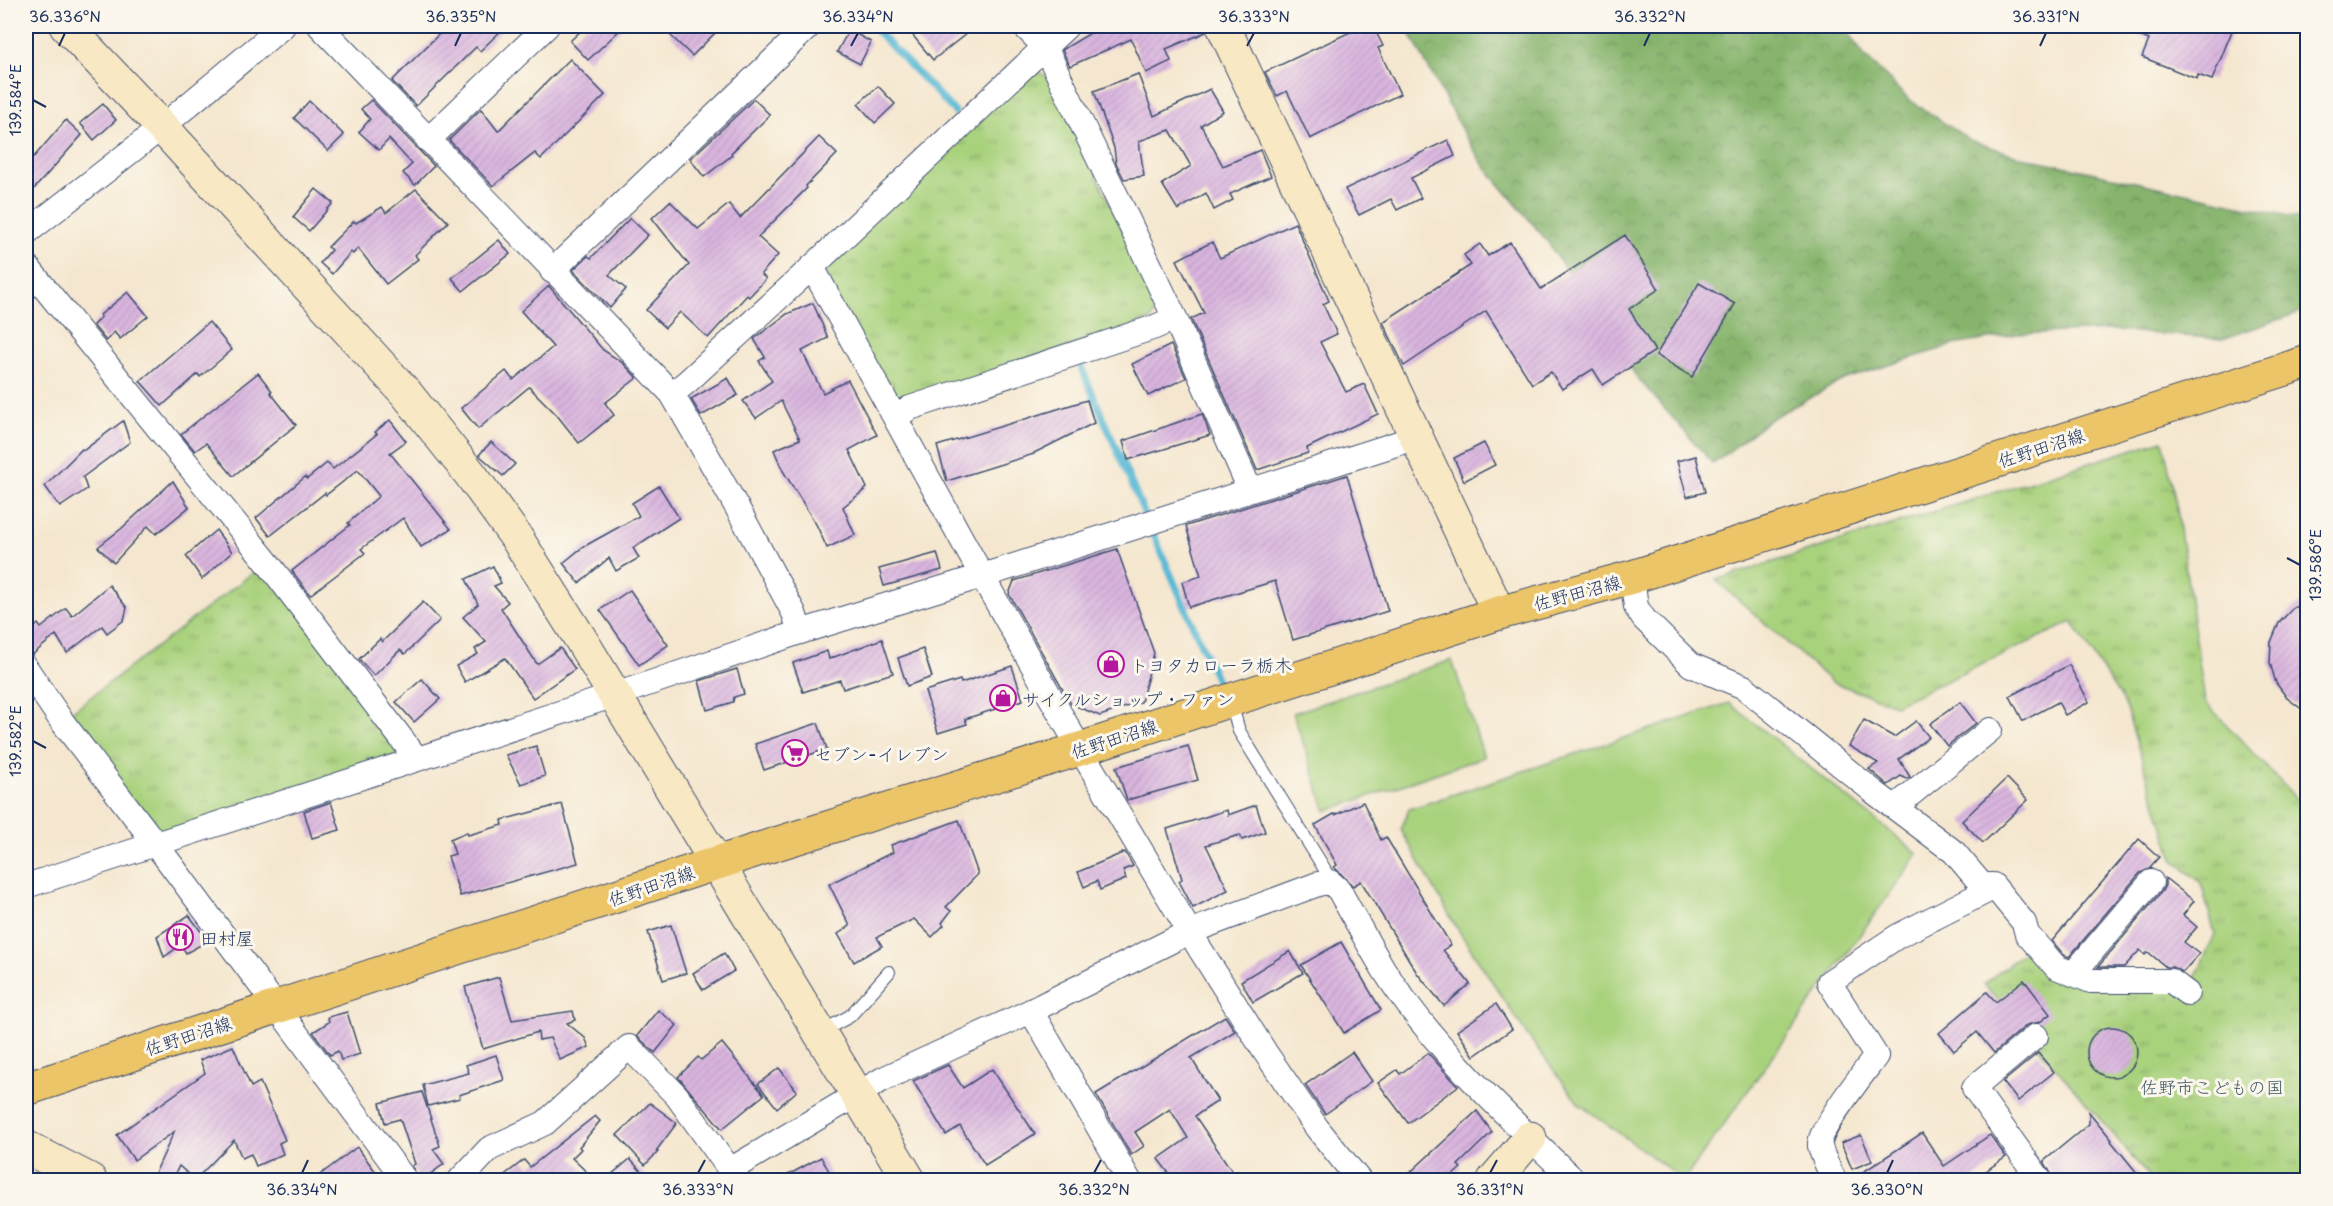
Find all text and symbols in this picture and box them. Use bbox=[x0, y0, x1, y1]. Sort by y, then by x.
text: 36.336°N bbox=[29, 4, 101, 27]
text: 36.335°N bbox=[425, 4, 497, 27]
text: 36.334°N bbox=[822, 4, 894, 27]
text: 36.333°N bbox=[1218, 4, 1290, 27]
text: 36.332°N bbox=[1614, 4, 1686, 27]
text: 36.331°N bbox=[2012, 4, 2080, 27]
text: 139.584°E bbox=[3, 64, 26, 136]
street label: 佐野田沼線 bbox=[1994, 420, 2088, 474]
text: 139.586°E bbox=[2303, 529, 2326, 601]
street label: 佐野田沼線 bbox=[1530, 567, 1624, 617]
shop icon: トヨタカローラ栃木 bbox=[1096, 649, 1126, 679]
place label: トヨタカローラ栃木 bbox=[1130, 651, 1292, 678]
shop icon: サイクルショップ・ファン bbox=[988, 683, 1018, 713]
place label: サイクルショップ・ファン bbox=[1022, 685, 1234, 712]
text: 139.582°E bbox=[3, 705, 26, 777]
street label: 佐野田沼線 bbox=[1067, 711, 1161, 765]
supermarket icon: セブン-イレブン bbox=[780, 738, 810, 768]
place label: セブン-イレブン bbox=[814, 740, 949, 767]
street label: 佐野田沼線 bbox=[604, 858, 698, 912]
restaurant icon: 田村屋 bbox=[165, 922, 195, 952]
place label: 田村屋 bbox=[200, 924, 254, 951]
street label: 佐野田沼線 bbox=[141, 1008, 235, 1062]
park label: 佐野市こどもの国 bbox=[2140, 1073, 2284, 1100]
text: 36.334°N bbox=[266, 1177, 338, 1200]
text: 36.333°N bbox=[662, 1177, 734, 1200]
text: 36.332°N bbox=[1058, 1177, 1130, 1200]
text: 36.331°N bbox=[1456, 1177, 1524, 1200]
text: 36.330°N bbox=[1851, 1177, 1923, 1200]

